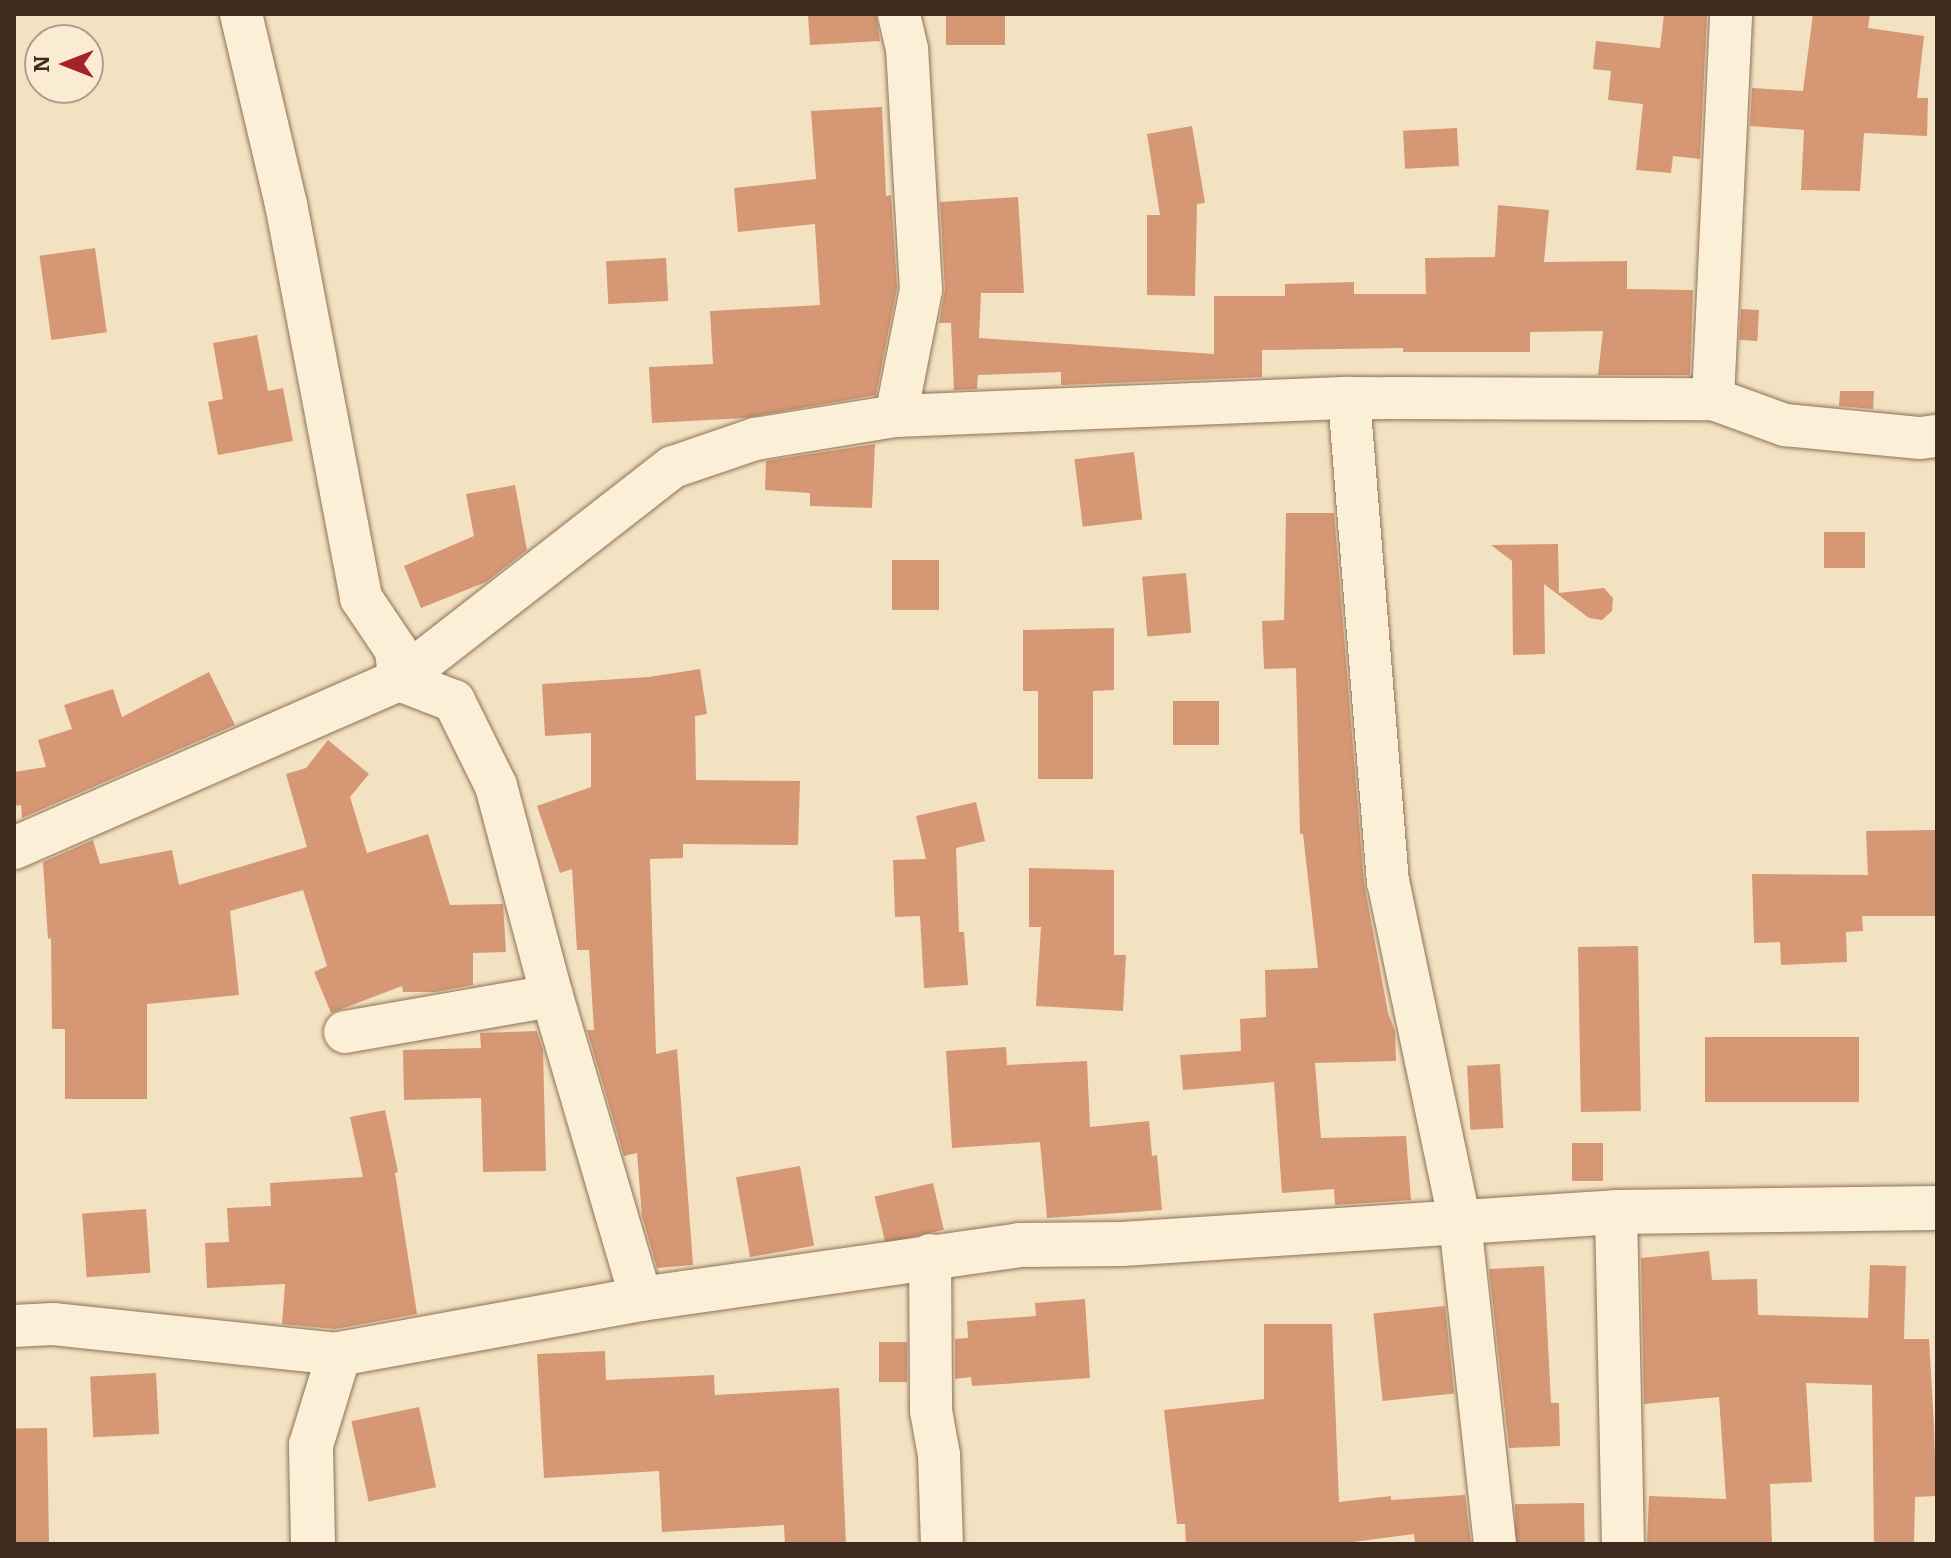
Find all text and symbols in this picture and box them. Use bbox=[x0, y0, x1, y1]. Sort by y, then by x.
north arrow bbox=[24, 24, 104, 104]
text: N bbox=[28, 56, 55, 73]

